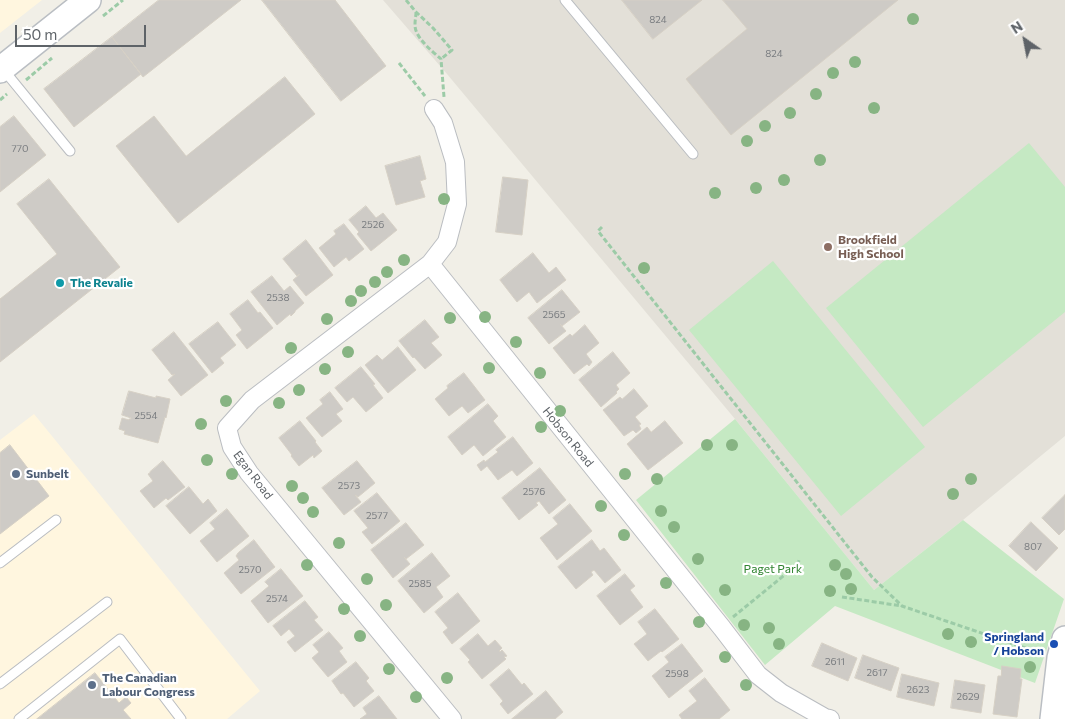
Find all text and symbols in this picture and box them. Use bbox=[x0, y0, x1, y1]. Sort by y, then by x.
house number: 824 bbox=[649, 14, 667, 26]
scale bar bbox=[18, 15, 149, 47]
north arrow bbox=[1000, 15, 1050, 65]
text: N bbox=[1008, 17, 1026, 37]
text: 50 m bbox=[23, 25, 57, 43]
house number: 824 bbox=[765, 48, 783, 60]
house number: 770 bbox=[11, 143, 29, 155]
house number: 2526 bbox=[362, 219, 384, 231]
place label: Brookfield High School bbox=[838, 233, 904, 261]
marker: Brookfield High School bbox=[822, 241, 834, 253]
place label: The Revalie bbox=[70, 276, 133, 290]
marker: The Revalie bbox=[54, 277, 66, 289]
house number: 2538 bbox=[266, 292, 290, 304]
house number: 2565 bbox=[542, 309, 566, 321]
street label: Hobson Road bbox=[539, 404, 597, 470]
house number: 2554 bbox=[134, 410, 158, 422]
street label: Egan Road bbox=[230, 448, 276, 502]
place label: Sunbelt bbox=[26, 467, 69, 481]
marker: Sunbelt bbox=[10, 468, 22, 480]
house number: 2573 bbox=[338, 480, 360, 492]
house number: 2576 bbox=[523, 486, 545, 498]
house number: 2577 bbox=[366, 510, 388, 522]
house number: 807 bbox=[1024, 541, 1042, 553]
park label: Paget Park bbox=[744, 562, 802, 576]
house number: 2570 bbox=[238, 564, 262, 576]
house number: 2585 bbox=[408, 578, 432, 590]
house number: 2574 bbox=[266, 593, 288, 605]
place label: Springland / Hobson bbox=[984, 630, 1044, 658]
marker: Springland / Hobson bbox=[1048, 638, 1060, 650]
house number: 2611 bbox=[825, 656, 845, 668]
house number: 2617 bbox=[866, 667, 888, 679]
house number: 2598 bbox=[665, 668, 689, 680]
place label: The Canadian Labour Congress bbox=[102, 671, 195, 699]
marker: The Canadian Labour Congress bbox=[86, 679, 98, 691]
house number: 2623 bbox=[907, 684, 929, 696]
house number: 2629 bbox=[956, 691, 980, 703]

